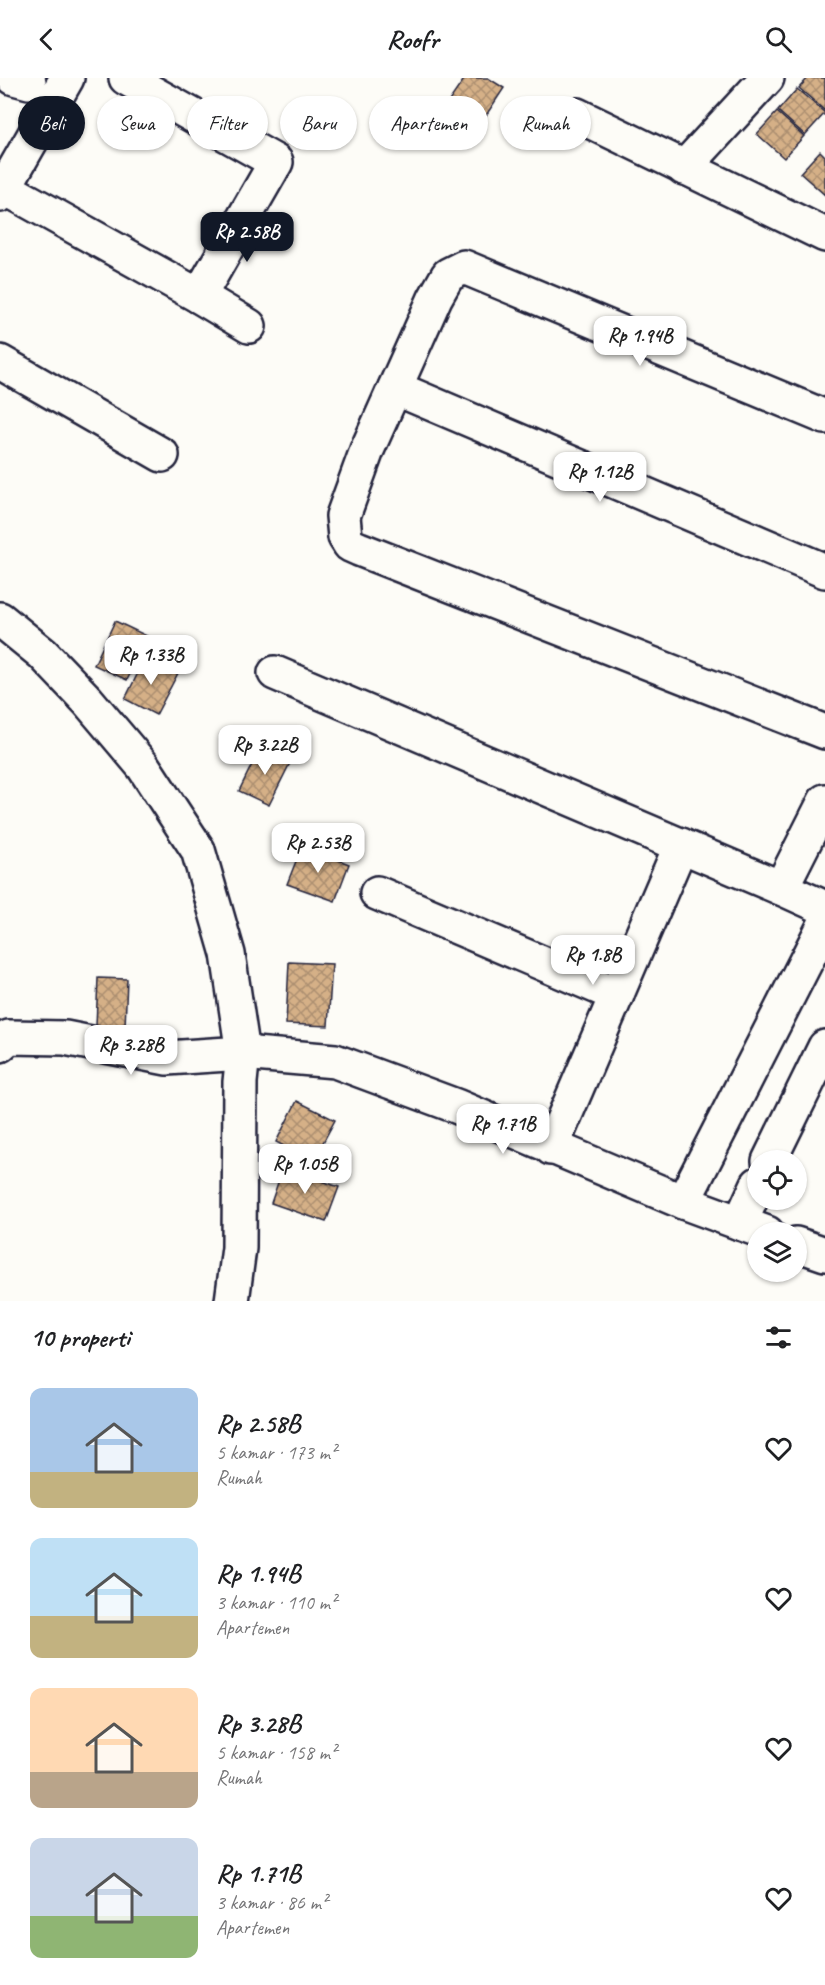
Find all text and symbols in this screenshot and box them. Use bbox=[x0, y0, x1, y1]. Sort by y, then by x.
text: Roofr bbox=[387, 22, 438, 56]
icon: back bbox=[30, 23, 63, 56]
icon: search bbox=[762, 23, 795, 56]
chip: Beli bbox=[18, 96, 85, 150]
chip: Sewa bbox=[97, 96, 175, 150]
chip: Filter bbox=[187, 96, 268, 150]
chip: Baru bbox=[280, 96, 357, 150]
chip: Apartemen bbox=[369, 96, 488, 150]
chip: Rumah bbox=[500, 96, 591, 150]
pin: Rp 2.58B bbox=[185, 212, 309, 263]
text: Rp 2.58B bbox=[215, 219, 279, 244]
pin: Rp 1.94B bbox=[578, 316, 702, 367]
text: Rp 1.94B bbox=[608, 323, 672, 348]
pin: Rp 1.12B bbox=[538, 452, 662, 503]
text: Rp 1.12B bbox=[567, 459, 633, 484]
pin: Rp 1.33B bbox=[89, 635, 213, 686]
text: Rp 1.33B bbox=[118, 642, 184, 667]
pin: Rp 3.22B bbox=[203, 725, 327, 776]
text: Rp 3.22B bbox=[232, 732, 298, 757]
pin: Rp 2.53B bbox=[256, 823, 380, 874]
text: Rp 2.53B bbox=[286, 830, 350, 855]
pin: Rp 1.8B bbox=[538, 935, 648, 986]
text: Rp 1.8B bbox=[565, 942, 621, 967]
pin: Rp 3.28B bbox=[69, 1025, 193, 1076]
text: Rp 3.28B bbox=[98, 1032, 164, 1057]
pin: Rp 1.71B bbox=[441, 1104, 565, 1155]
text: Rp 1.71B bbox=[470, 1111, 536, 1136]
pin: Rp 1.05B bbox=[243, 1144, 367, 1195]
map controls bbox=[747, 1150, 807, 1282]
button: locate bbox=[747, 1150, 807, 1210]
text: Rp 1.05B bbox=[273, 1151, 337, 1176]
button: layers bbox=[747, 1222, 807, 1282]
text: 10 properti bbox=[30, 1321, 130, 1354]
icon: filters bbox=[762, 1321, 795, 1354]
text: Rp 2.58B bbox=[216, 1407, 300, 1440]
icon: home bbox=[78, 1412, 150, 1484]
icon: heart bbox=[762, 1432, 795, 1465]
text: 5 kamar · 173 m² bbox=[216, 1440, 336, 1465]
text: Rumah bbox=[216, 1465, 262, 1490]
text: Rp 1.94B bbox=[216, 1557, 300, 1590]
icon: home bbox=[78, 1562, 150, 1634]
icon: heart bbox=[762, 1582, 795, 1615]
text: 3 kamar · 110 m² bbox=[216, 1590, 336, 1615]
text: Apartemen bbox=[216, 1615, 289, 1640]
text: Rp 3.28B bbox=[216, 1707, 301, 1740]
icon: home bbox=[78, 1712, 150, 1784]
icon: heart bbox=[762, 1732, 795, 1765]
text: 5 kamar · 158 m² bbox=[216, 1740, 336, 1765]
text: Rumah bbox=[216, 1765, 262, 1790]
text: Rp 1.71B bbox=[216, 1857, 301, 1890]
icon: home bbox=[78, 1862, 150, 1934]
icon: heart bbox=[762, 1882, 795, 1915]
text: 3 kamar · 86 m² bbox=[216, 1890, 327, 1915]
text: Apartemen bbox=[216, 1915, 289, 1940]

